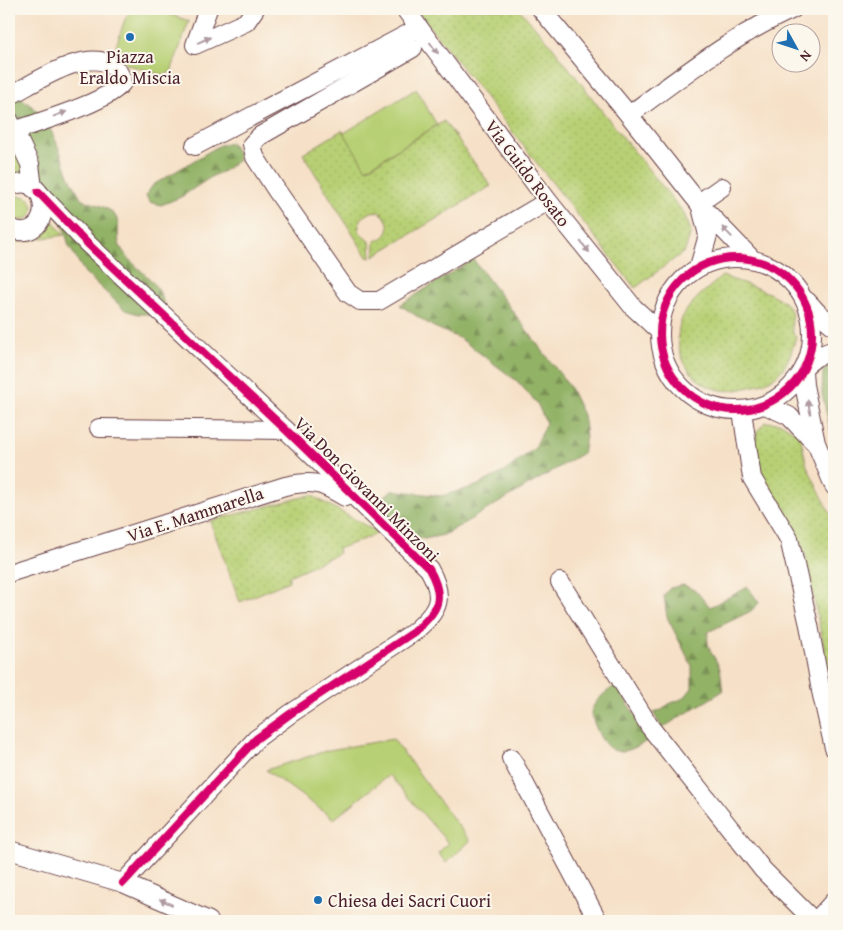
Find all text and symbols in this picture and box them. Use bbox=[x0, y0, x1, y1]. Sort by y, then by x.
north arrow bbox=[770, 22, 820, 72]
marker: Piazza Eraldo Miscia bbox=[124, 31, 136, 43]
one-way arrow bbox=[197, 36, 211, 44]
one-way arrow bbox=[428, 41, 439, 54]
place label: Piazza Eraldo Miscia bbox=[79, 43, 181, 91]
text: N bbox=[795, 46, 817, 67]
one-way arrow bbox=[53, 110, 68, 118]
street label: Via Guido Rosato bbox=[479, 114, 577, 232]
one-way arrow bbox=[721, 227, 733, 239]
one-way arrow bbox=[579, 240, 590, 253]
one-way arrow bbox=[804, 399, 812, 415]
street label: Via Don Giovanni Minzoni bbox=[288, 410, 446, 568]
street label: Via E. Mammarella bbox=[123, 479, 267, 549]
place label: Chiesa dei Sacri Cuori bbox=[328, 887, 491, 914]
marker: Chiesa dei Sacri Cuori bbox=[312, 894, 324, 906]
one-way arrow bbox=[159, 898, 173, 906]

